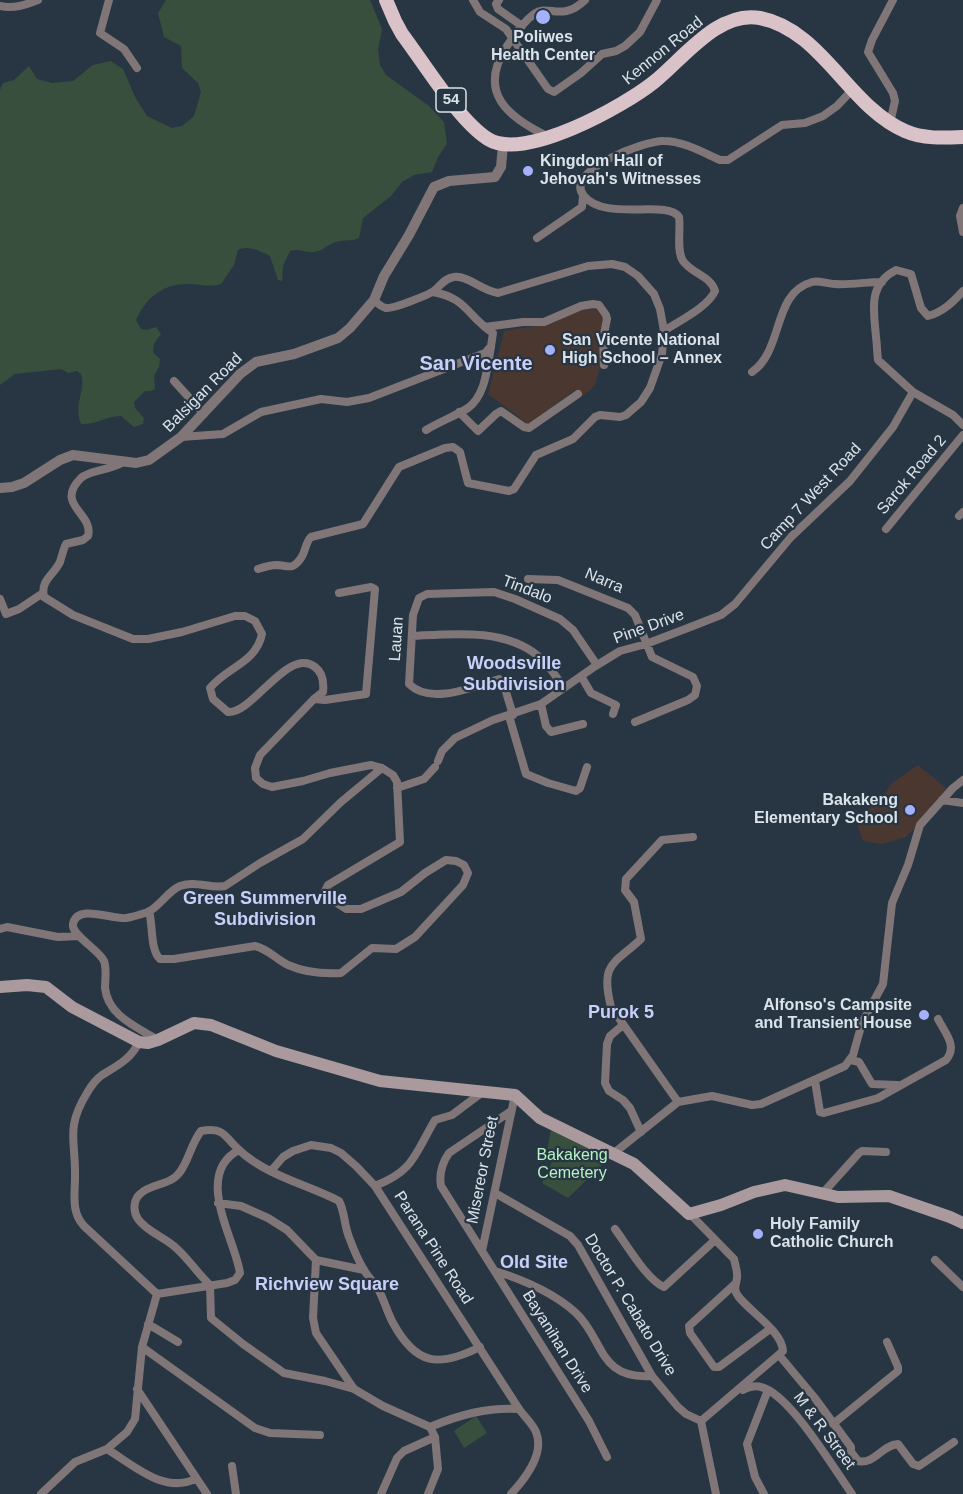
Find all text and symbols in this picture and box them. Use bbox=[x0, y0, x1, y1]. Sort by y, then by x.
marker: Poliwes Health Center bbox=[534, 8, 552, 26]
street label: Kennon Road bbox=[619, 13, 707, 89]
place label: Poliwes Health Center bbox=[491, 28, 595, 66]
road number: 54 bbox=[436, 88, 466, 112]
place label: Kingdom Hall of Jehovah's Witnesses bbox=[540, 152, 701, 190]
marker: Kingdom Hall of Jehovah's Witnesses bbox=[521, 164, 535, 178]
place label: San Vicente National High School – Annex bbox=[562, 331, 722, 369]
marker: San Vicente National High School – Annex bbox=[543, 343, 557, 357]
street label: Balsigan Road bbox=[159, 349, 247, 437]
district label: San Vicente bbox=[419, 352, 533, 376]
street label: Sarok Road 2 bbox=[873, 431, 951, 519]
street label: Camp 7 West Road bbox=[756, 440, 866, 554]
street label: Narra bbox=[582, 564, 626, 598]
street label: Tindalo bbox=[499, 572, 555, 608]
street label: Pine Drive bbox=[611, 605, 687, 649]
street label: Lauan bbox=[386, 616, 408, 662]
district label: Woodsville Subdivision bbox=[463, 653, 565, 696]
place label: Bakakeng Elementary School bbox=[754, 791, 898, 829]
marker: Bakakeng Elementary School bbox=[903, 803, 917, 817]
district label: Green Summerville Subdivision bbox=[183, 888, 347, 930]
place label: Alfonso's Campsite and Transient House bbox=[755, 996, 912, 1034]
district label: Purok 5 bbox=[588, 1002, 654, 1024]
marker: Alfonso's Campsite and Transient House bbox=[917, 1008, 931, 1022]
street label: Misereor Street bbox=[463, 1114, 503, 1226]
park label: Bakakeng Cemetery bbox=[536, 1146, 608, 1184]
street label: Parana Pine Road bbox=[389, 1188, 477, 1308]
place label: Holy Family Catholic Church bbox=[770, 1215, 894, 1253]
marker: Holy Family Catholic Church bbox=[751, 1227, 765, 1241]
street label: Doctor P. Cabato Drive bbox=[580, 1230, 680, 1380]
district label: Old Site bbox=[500, 1252, 568, 1274]
district label: Richview Square bbox=[255, 1274, 399, 1296]
street label: Bayanihan Drive bbox=[518, 1287, 596, 1397]
street label: M & R Street bbox=[789, 1389, 859, 1473]

